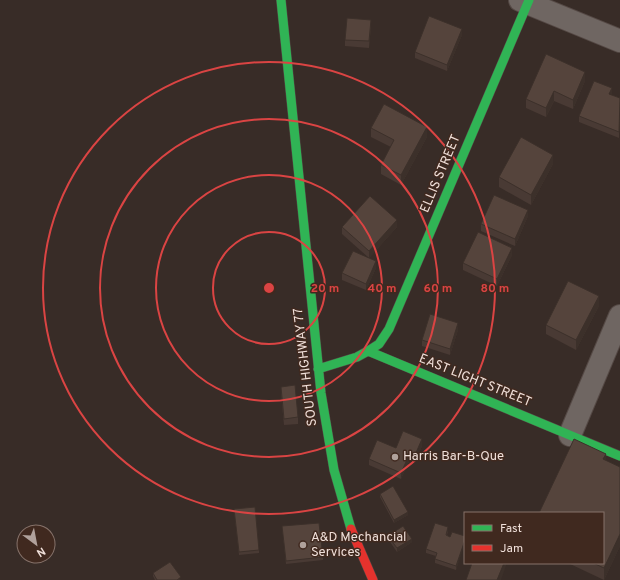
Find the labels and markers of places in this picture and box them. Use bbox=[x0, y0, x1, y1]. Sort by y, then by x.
centre of rings bbox=[262, 281, 276, 295]
place label: Harris Bar-B-Que bbox=[403, 449, 504, 465]
marker: Harris Bar-B-Que bbox=[390, 452, 400, 462]
place label: A&D Mechancial Services bbox=[311, 530, 407, 561]
marker: A&D Mechancial Services bbox=[298, 540, 308, 550]

